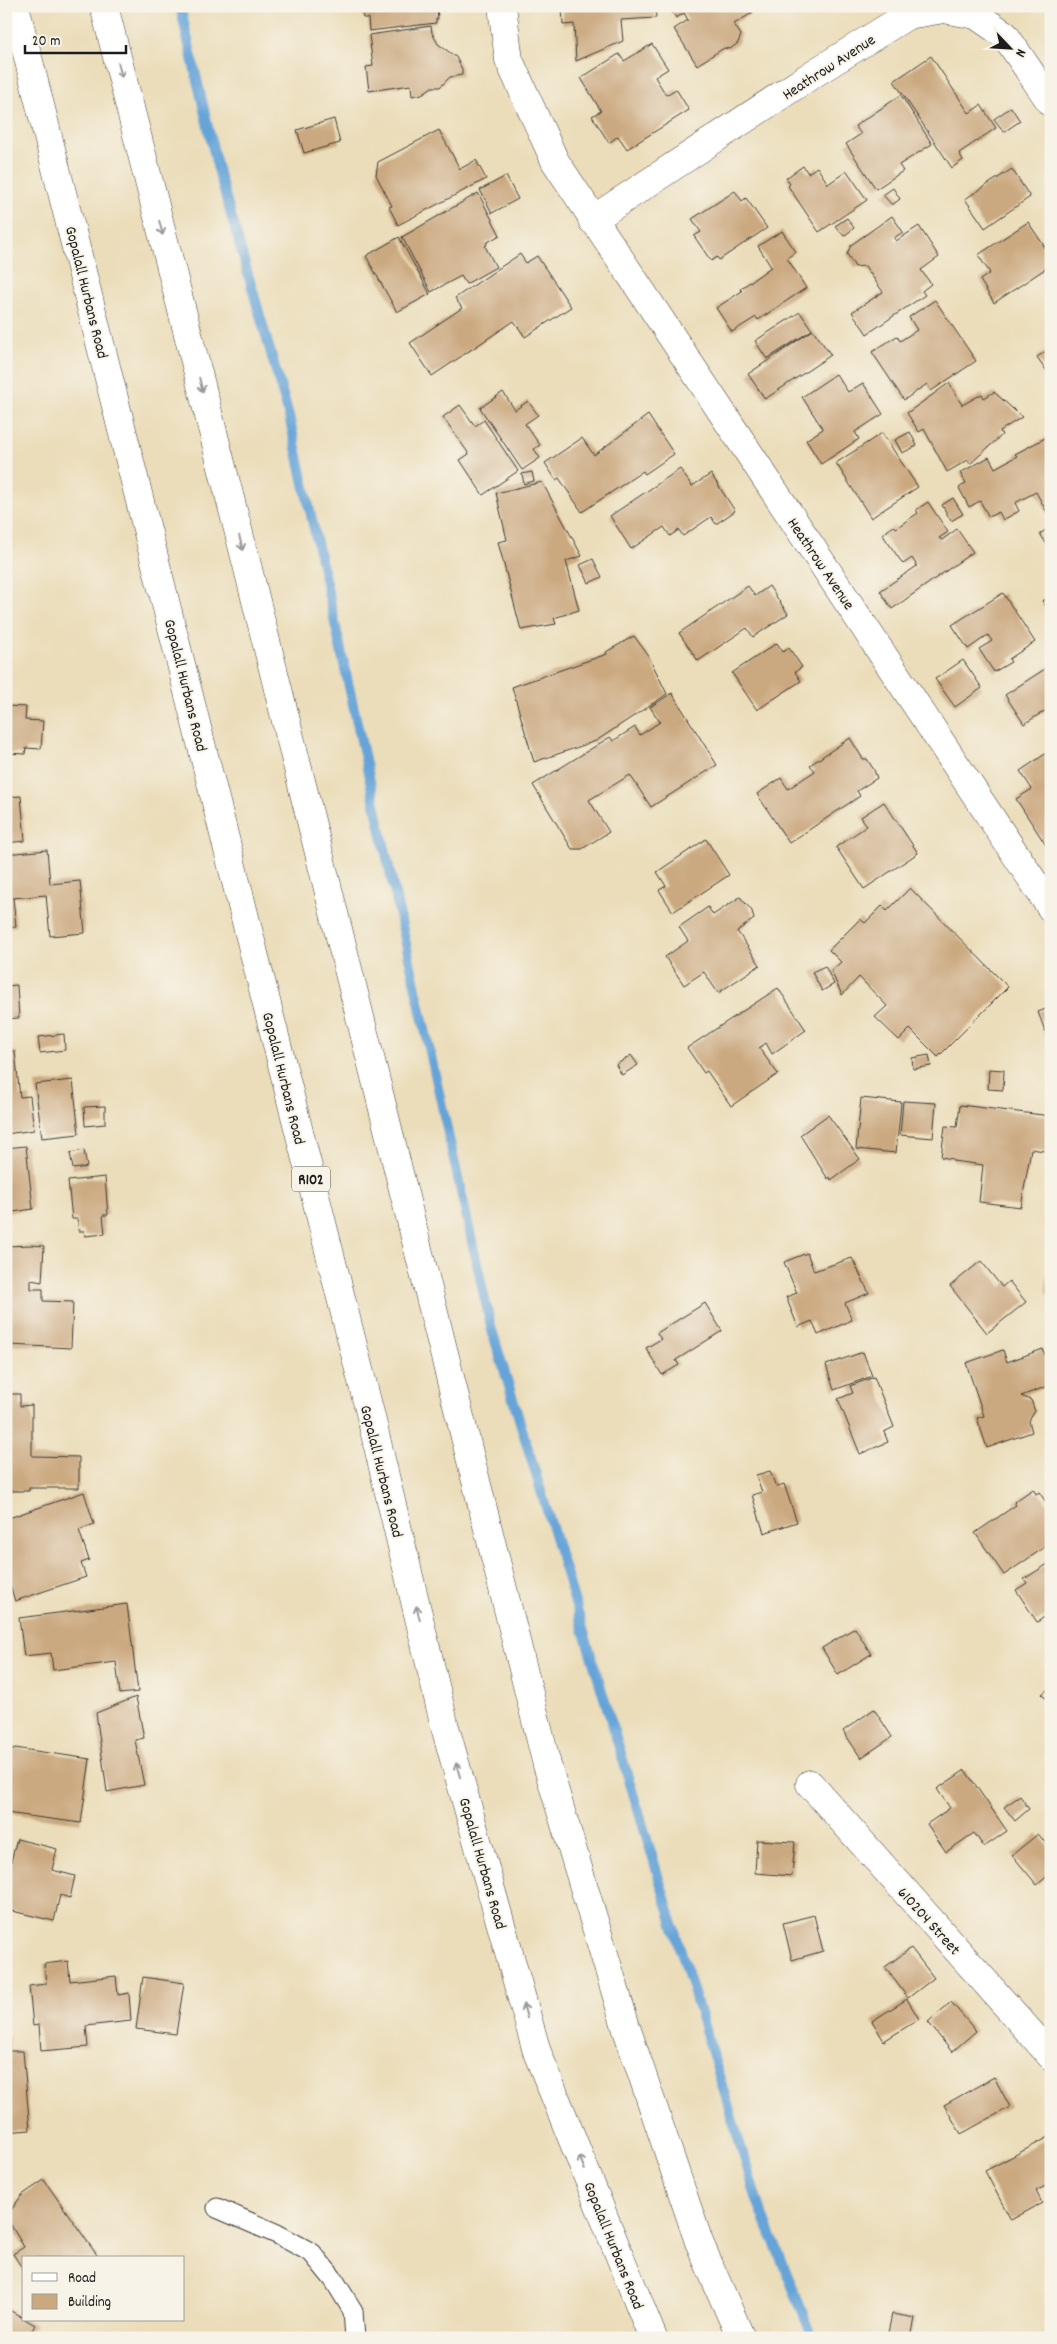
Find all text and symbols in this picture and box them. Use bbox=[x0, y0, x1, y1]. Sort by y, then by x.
scale bar bbox=[25, 22, 126, 54]
north arrow bbox=[984, 22, 1034, 72]
street label: Heathrow Avenue bbox=[778, 29, 880, 107]
text: 20 m bbox=[32, 31, 60, 53]
text: N bbox=[1009, 45, 1030, 60]
one-way arrow bbox=[116, 62, 126, 78]
one-way arrow bbox=[156, 219, 166, 235]
street label: Gopalall Hurbans Road bbox=[58, 224, 113, 361]
one-way arrow bbox=[197, 377, 206, 393]
street label: Heathrow Avenue bbox=[781, 514, 859, 615]
one-way arrow bbox=[237, 534, 246, 550]
street label: Gopalall Hurbans Road bbox=[157, 617, 212, 754]
street label: Gopalall Hurbans Road bbox=[255, 1010, 310, 1147]
road number: R102 bbox=[292, 1166, 330, 1192]
street label: Gopalall Hurbans Road bbox=[353, 1403, 408, 1540]
one-way arrow bbox=[413, 1605, 422, 1621]
one-way arrow bbox=[452, 1763, 462, 1779]
street label: Gopalall Hurbans Road bbox=[452, 1795, 511, 1932]
street label: 610204 Street bbox=[891, 1882, 965, 1961]
one-way arrow bbox=[520, 2003, 530, 2019]
one-way arrow bbox=[577, 2156, 586, 2171]
street label: Gopalall Hurbans Road bbox=[577, 2179, 649, 2313]
legend bbox=[22, 2256, 185, 2322]
text: Road bbox=[68, 2268, 96, 2290]
text: Building bbox=[68, 2292, 111, 2314]

